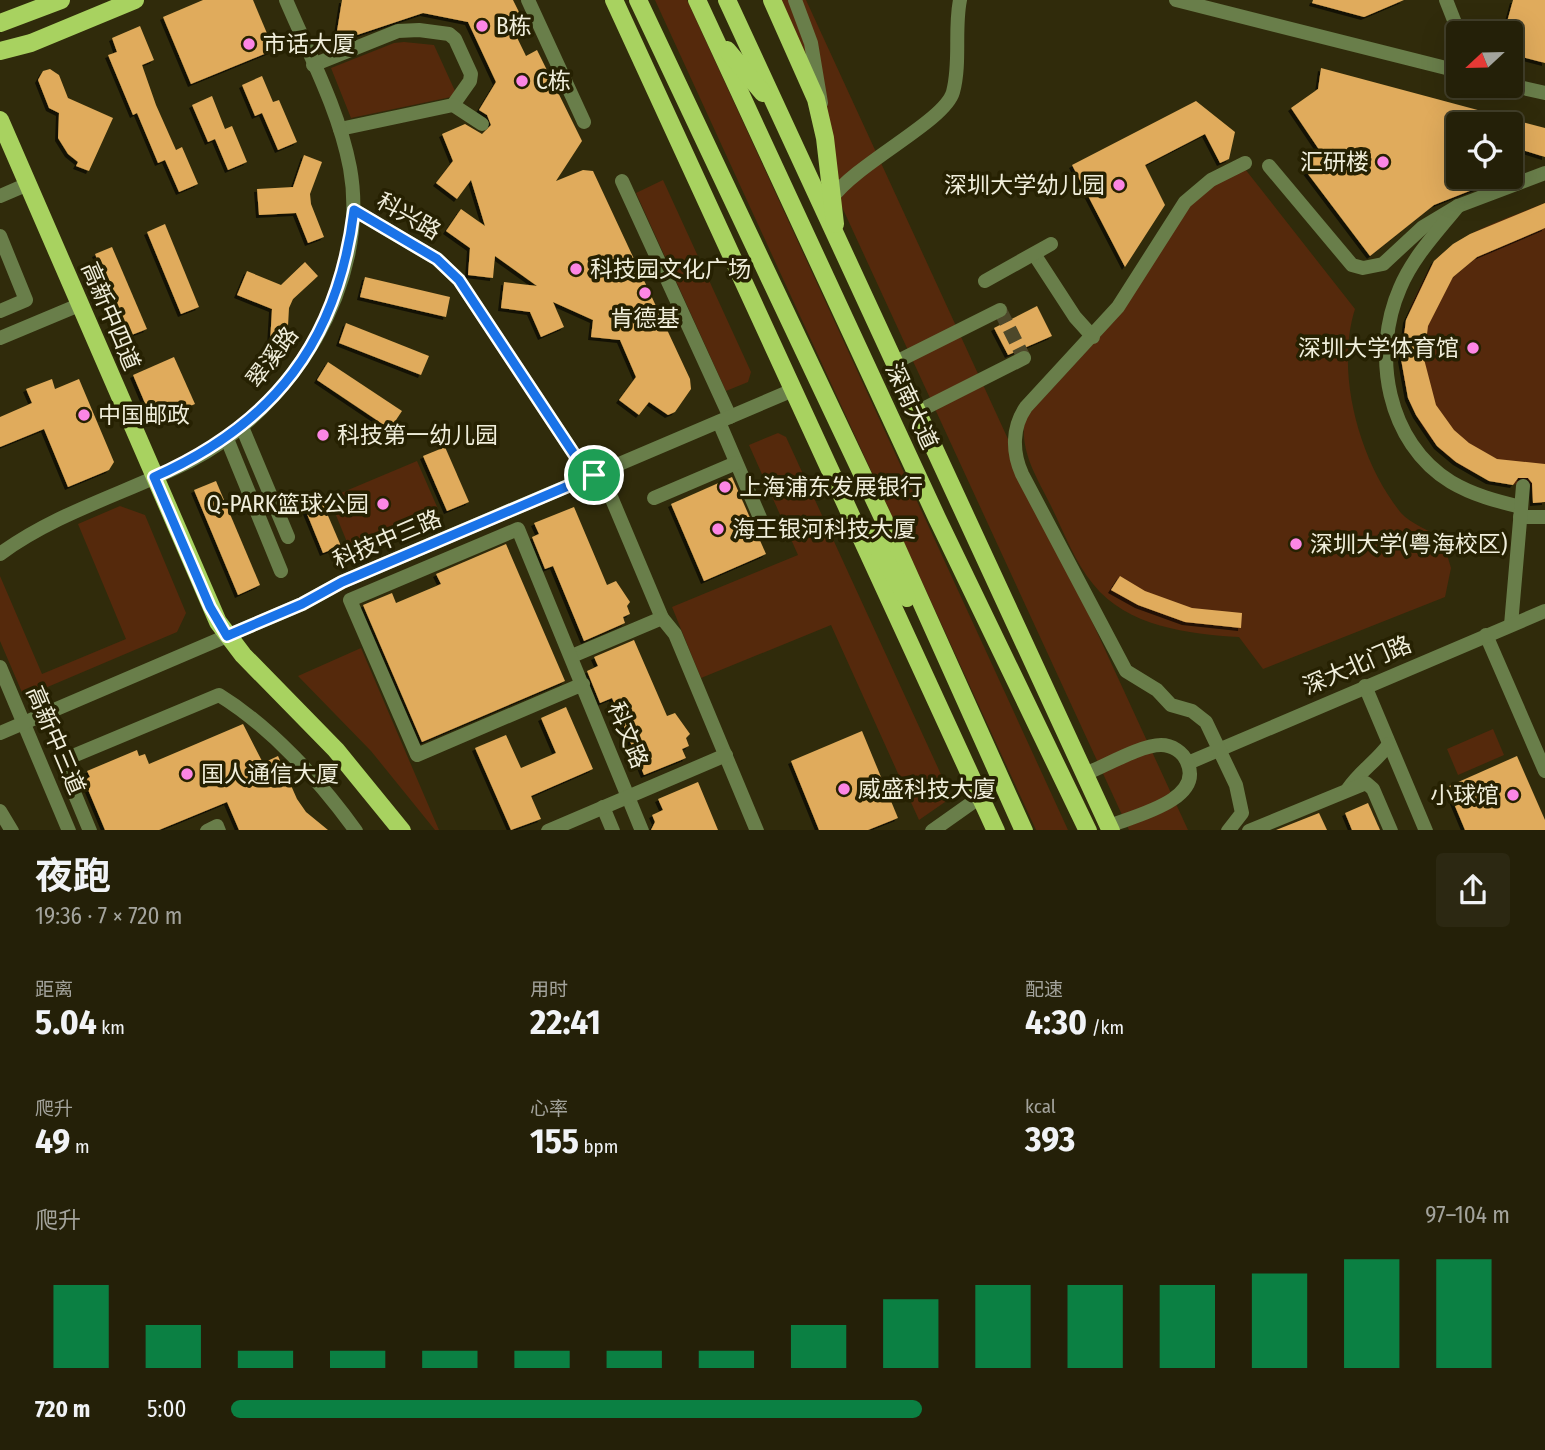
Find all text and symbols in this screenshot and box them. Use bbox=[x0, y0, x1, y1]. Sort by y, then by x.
place label: B栋 bbox=[496, 12, 532, 40]
marker: B栋 bbox=[474, 18, 490, 34]
north arrow bbox=[1446, 21, 1522, 98]
map controls bbox=[1446, 21, 1523, 189]
place label: 市话大厦 bbox=[263, 30, 355, 58]
marker: 市话大厦 bbox=[241, 36, 257, 52]
place label: C栋 bbox=[536, 67, 571, 95]
marker: C栋 bbox=[514, 73, 530, 89]
button: locate bbox=[1446, 112, 1523, 189]
place label: 汇研楼 bbox=[1300, 148, 1369, 176]
marker: 汇研楼 bbox=[1375, 154, 1391, 170]
place label: 深圳大学幼儿园 bbox=[944, 171, 1105, 199]
marker: 深圳大学幼儿园 bbox=[1111, 177, 1127, 193]
street label: 科兴路 bbox=[372, 187, 446, 245]
place label: 科技园文化广场 bbox=[590, 255, 751, 283]
street label: 高新中四道 bbox=[76, 258, 146, 374]
marker: 科技园文化广场 bbox=[568, 261, 584, 277]
marker: 肯德基 bbox=[637, 285, 653, 301]
place label: 肯德基 bbox=[611, 304, 680, 332]
street label: 翠溪路 bbox=[240, 321, 304, 393]
place label: 深圳大学体育馆 bbox=[1298, 334, 1459, 362]
marker: 深圳大学体育馆 bbox=[1465, 340, 1481, 356]
street label: 深南大道 bbox=[880, 358, 944, 454]
place label: 中国邮政 bbox=[98, 401, 190, 429]
marker: 中国邮政 bbox=[76, 407, 92, 423]
place label: 科技第一幼儿园 bbox=[337, 421, 498, 449]
marker: 科技第一幼儿园 bbox=[315, 427, 331, 443]
pin bbox=[564, 445, 624, 505]
icon: arrive bbox=[575, 456, 613, 494]
place label: 上海浦东发展银行 bbox=[739, 473, 923, 501]
marker: 上海浦东发展银行 bbox=[717, 479, 733, 495]
place label: Q-PARK篮球公园 bbox=[207, 490, 369, 518]
marker: Q-PARK篮球公园 bbox=[375, 496, 391, 512]
street label: 科技中三路 bbox=[329, 504, 445, 574]
place label: 海王银河科技大厦 bbox=[732, 515, 916, 543]
marker: 海王银河科技大厦 bbox=[710, 521, 726, 537]
place label: 深圳大学(粤海校区) bbox=[1310, 530, 1508, 558]
marker: 深圳大学(粤海校区) bbox=[1288, 536, 1304, 552]
street label: 深大北门路 bbox=[1299, 630, 1415, 700]
street label: 高新中三道 bbox=[21, 682, 91, 798]
street label: 科文路 bbox=[602, 698, 654, 772]
place label: 国人通信大厦 bbox=[201, 760, 339, 788]
marker: 国人通信大厦 bbox=[179, 766, 195, 782]
place label: 威盛科技大廈 bbox=[858, 775, 996, 803]
marker: 威盛科技大廈 bbox=[836, 781, 852, 797]
place label: 小球馆 bbox=[1430, 781, 1499, 809]
marker: 小球馆 bbox=[1505, 787, 1521, 803]
text: 夜跑 bbox=[35, 853, 111, 899]
button: share bbox=[1436, 853, 1510, 927]
text: 19:36 · 7 × 720 m bbox=[35, 902, 183, 930]
text: 距离 bbox=[35, 978, 73, 1001]
text: 用时 bbox=[530, 978, 568, 1001]
text: 配速 bbox=[1025, 978, 1063, 1001]
text: 5.04 bbox=[35, 1001, 97, 1043]
text: 22:41 bbox=[530, 1001, 601, 1043]
text: 4:30 bbox=[1025, 1001, 1087, 1043]
text: km bbox=[97, 1016, 125, 1039]
text: /km bbox=[1087, 1016, 1124, 1039]
text: kcal bbox=[1025, 1095, 1056, 1118]
text: 爬升 bbox=[35, 1097, 73, 1120]
text: 心率 bbox=[530, 1097, 568, 1120]
text: 393 bbox=[1025, 1118, 1075, 1160]
text: 49 bbox=[35, 1120, 70, 1162]
text: 155 bbox=[530, 1120, 579, 1162]
text: m bbox=[70, 1135, 90, 1158]
text: bpm bbox=[579, 1135, 618, 1158]
text: 97–104 m bbox=[1425, 1201, 1510, 1229]
text: 爬升 bbox=[35, 1206, 81, 1234]
text: 720 m bbox=[35, 1395, 90, 1423]
text: 5:00 bbox=[147, 1395, 186, 1423]

